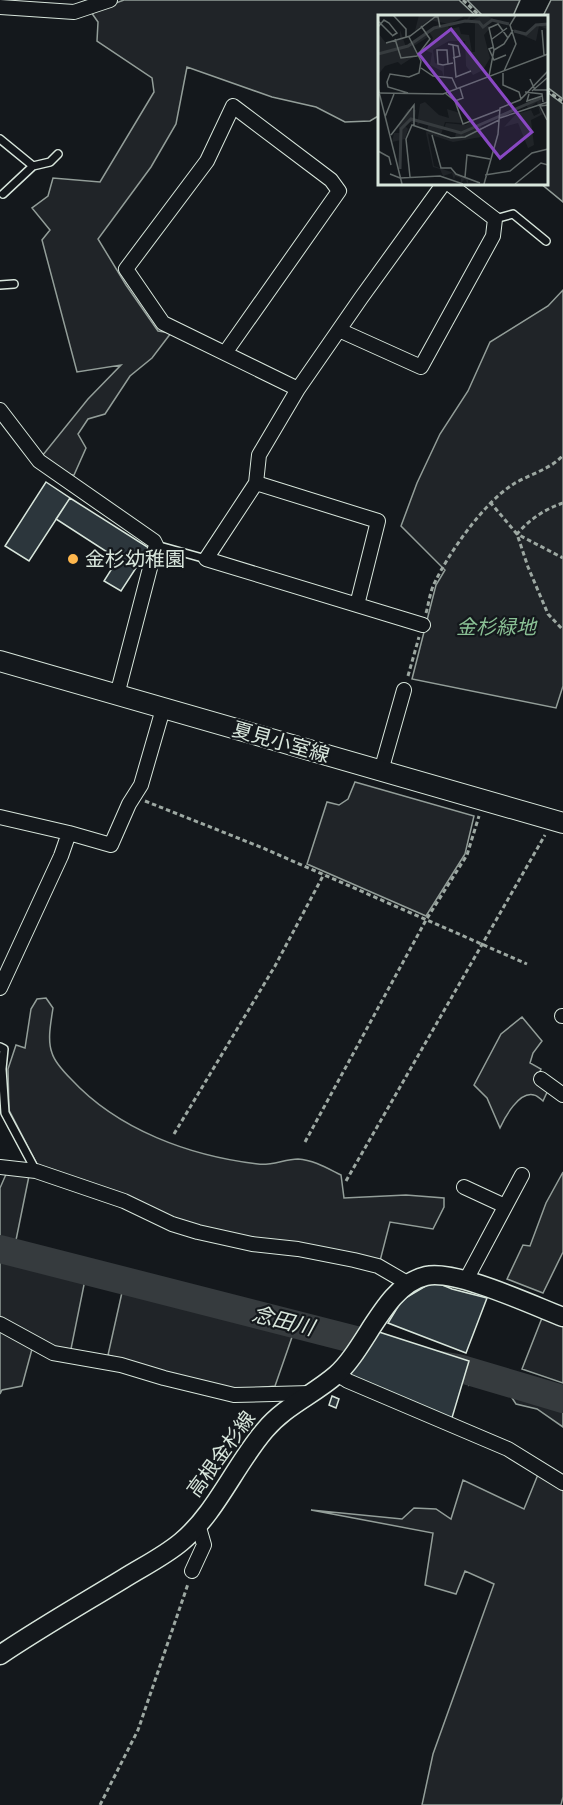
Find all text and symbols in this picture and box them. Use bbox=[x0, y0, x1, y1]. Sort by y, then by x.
inset map bbox=[378, 15, 548, 184]
place label: 金杉幼稚園 bbox=[85, 545, 185, 572]
marker: 金杉幼稚園 bbox=[66, 552, 80, 566]
park label: 金杉緑地 bbox=[456, 613, 538, 640]
street label: 夏見小室線 bbox=[229, 715, 333, 768]
water label: 念田川 bbox=[249, 1299, 319, 1342]
street label: 高根金杉線 bbox=[180, 1405, 261, 1502]

